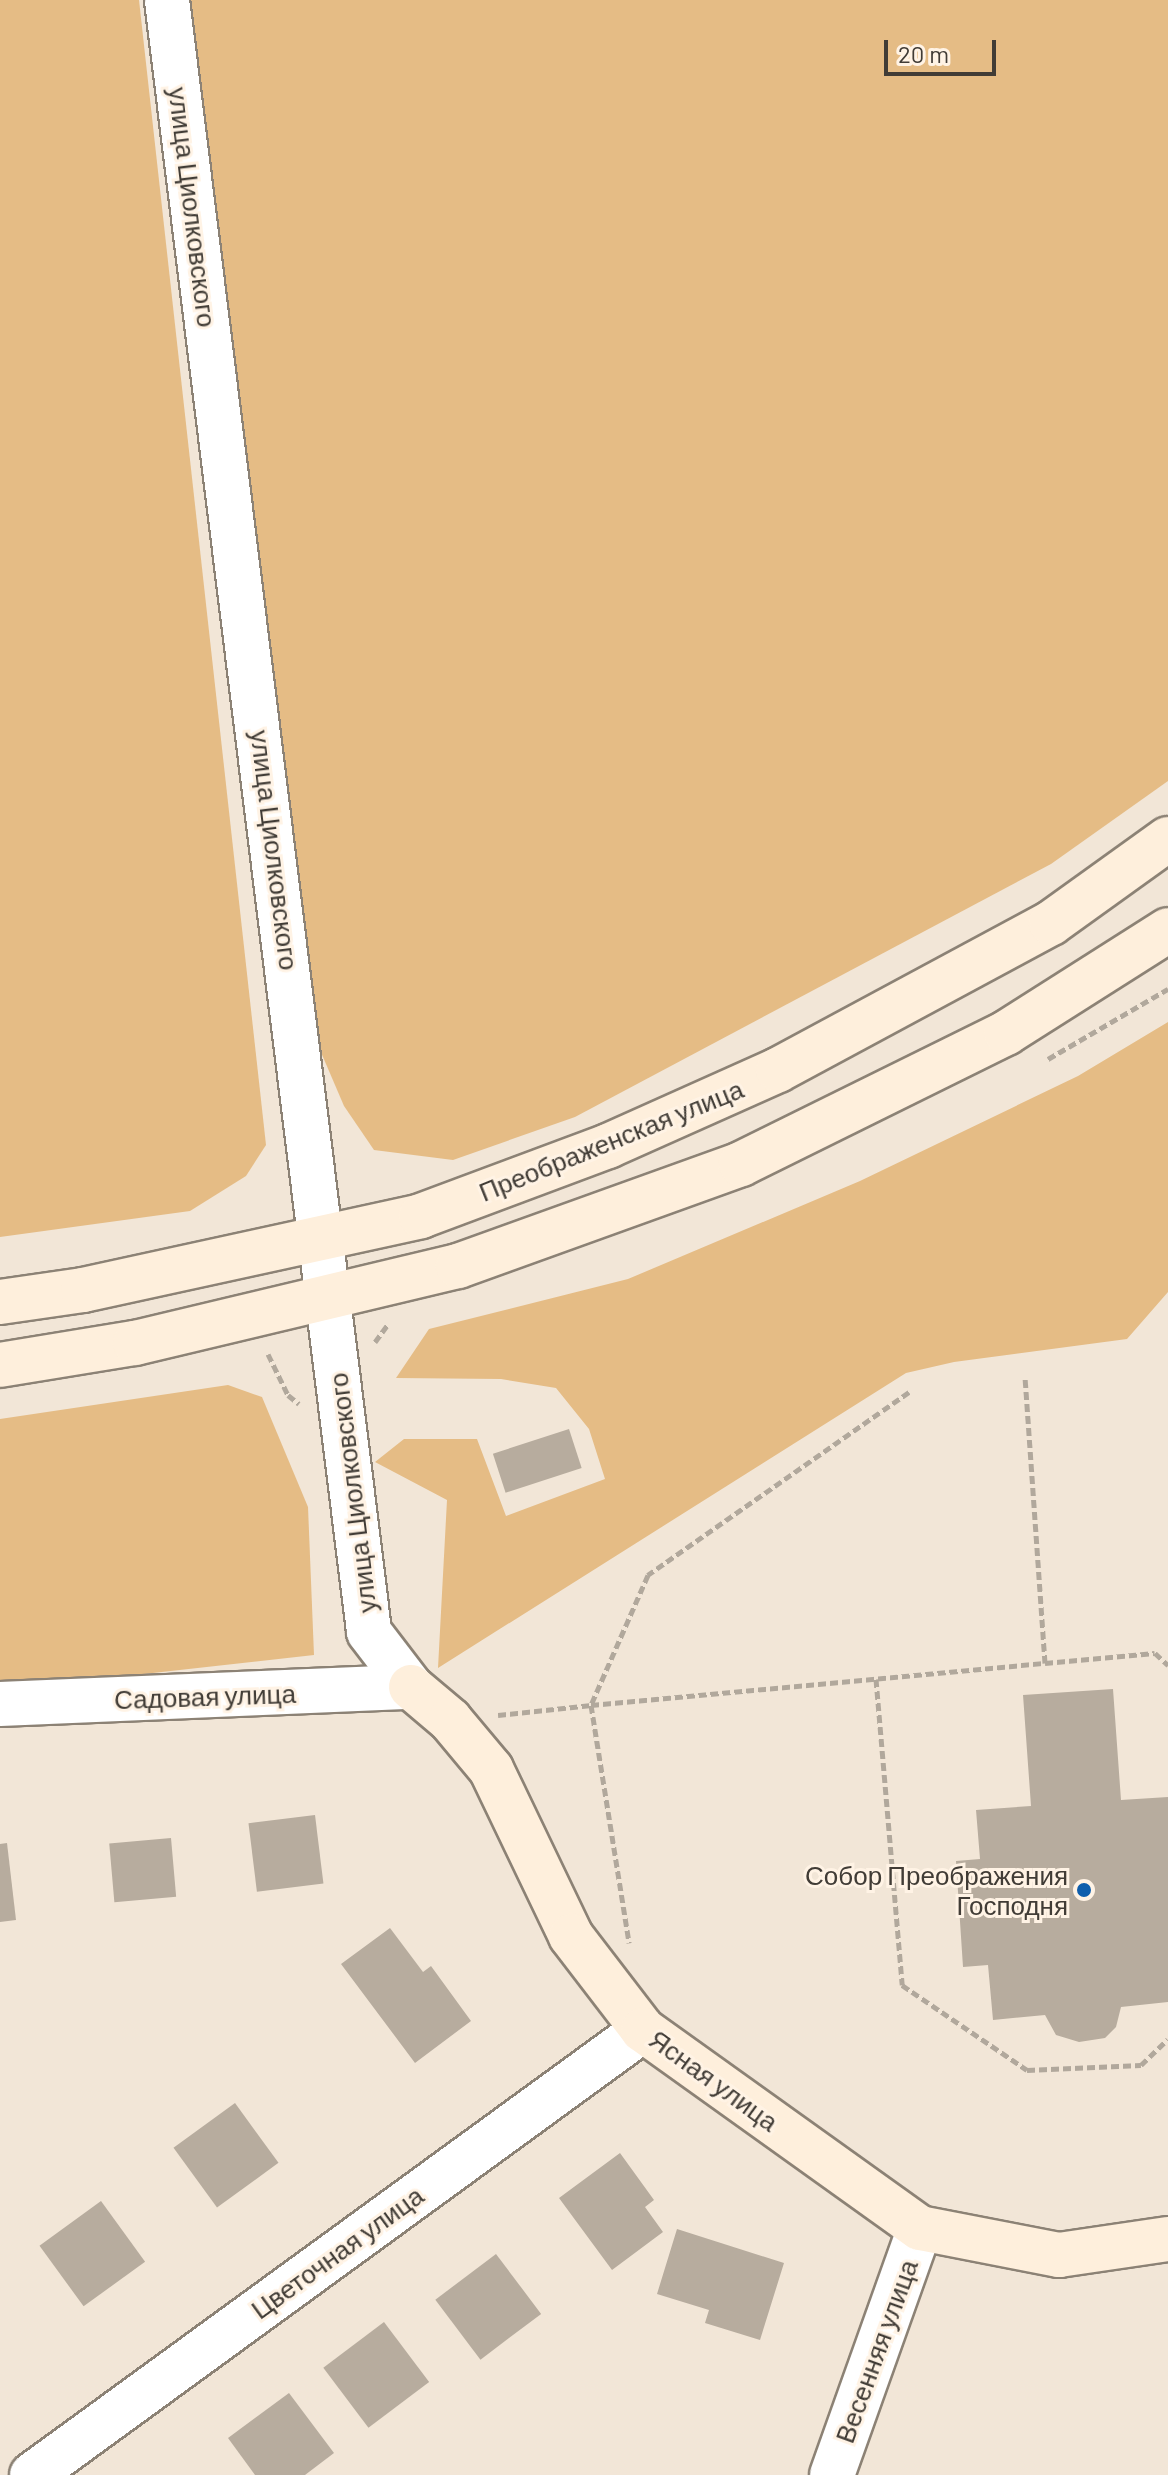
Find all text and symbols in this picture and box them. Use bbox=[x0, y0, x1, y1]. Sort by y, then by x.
scale bar bbox=[888, 24, 1000, 74]
text: 20 m bbox=[898, 39, 949, 68]
street label: улица Циолковского bbox=[163, 85, 223, 329]
street label: улица Циолковского bbox=[245, 728, 305, 972]
street label: Преображенская улица bbox=[474, 1073, 748, 1207]
street label: улица Циолковского bbox=[322, 1371, 382, 1615]
street label: Садовая улица bbox=[114, 1677, 296, 1715]
place label: Собор Преображения Господня bbox=[805, 1859, 1068, 1920]
marker: Собор Преображения Господня bbox=[1075, 1881, 1093, 1899]
street label: Ясная улица bbox=[644, 2023, 784, 2137]
street label: Цветочная улица bbox=[245, 2179, 429, 2325]
street label: Весенняя улица bbox=[828, 2255, 924, 2447]

